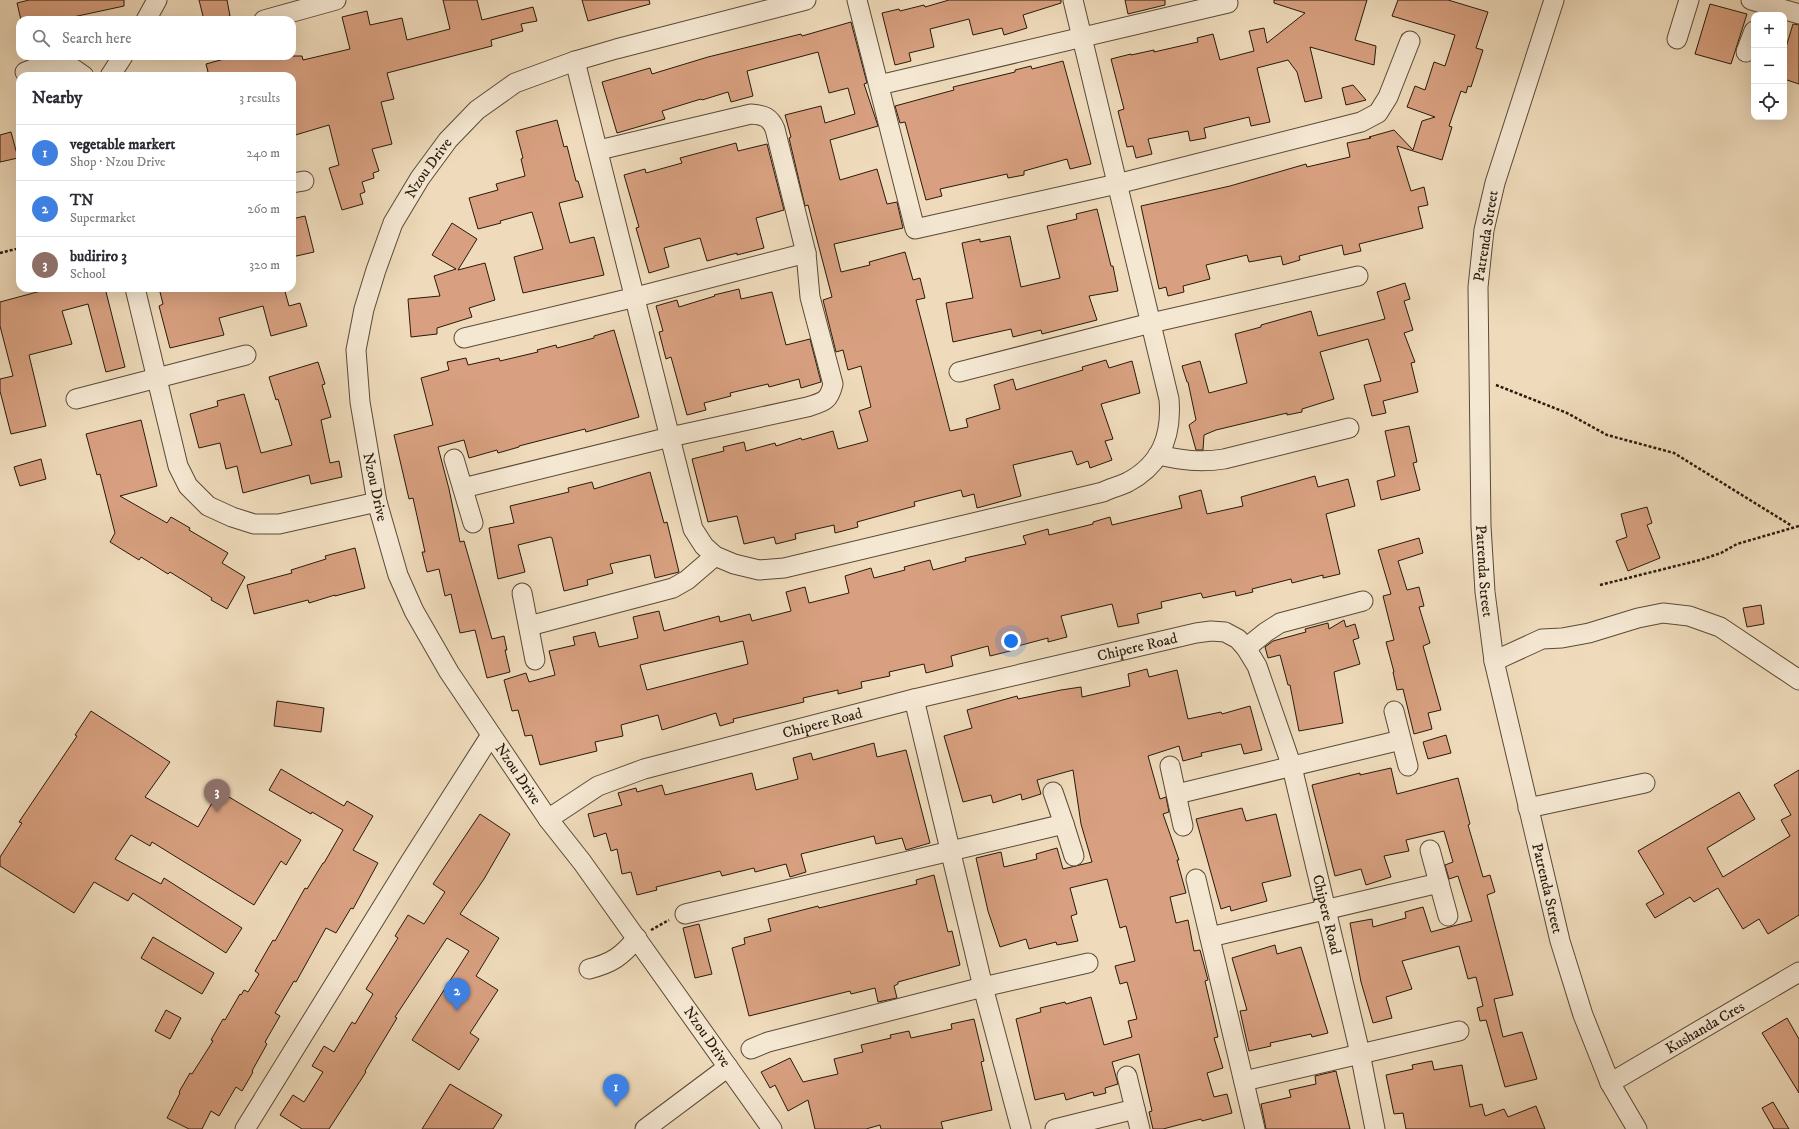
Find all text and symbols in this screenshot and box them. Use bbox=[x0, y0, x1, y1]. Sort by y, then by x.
map controls bbox=[1751, 12, 1787, 120]
button: + bbox=[1751, 12, 1787, 48]
search box bbox=[16, 16, 296, 60]
icon: search bbox=[30, 27, 52, 49]
text: Search here bbox=[62, 29, 131, 48]
button: − bbox=[1751, 48, 1787, 84]
button: locate bbox=[1751, 84, 1787, 120]
text: Nearby bbox=[32, 87, 82, 109]
text: 3 results bbox=[239, 90, 280, 106]
street label: Nzou Drive bbox=[401, 134, 456, 202]
text: vegetable markert bbox=[70, 135, 175, 154]
text: 1 bbox=[43, 145, 47, 161]
text: 240 m bbox=[247, 145, 280, 161]
text: Shop · Nzou Drive bbox=[70, 154, 165, 170]
street label: Patrenda Street bbox=[1469, 189, 1503, 283]
text: TN bbox=[70, 191, 94, 210]
text: 2 bbox=[42, 201, 48, 217]
text: 260 m bbox=[247, 201, 280, 217]
text: Supermarket bbox=[70, 210, 136, 226]
text: budiriro 3 bbox=[70, 247, 127, 266]
text: 3 bbox=[43, 257, 47, 273]
text: 320 m bbox=[249, 257, 280, 273]
text: School bbox=[70, 266, 106, 282]
street label: Nzou Drive bbox=[358, 451, 392, 523]
street label: Patrenda Street bbox=[1471, 524, 1498, 618]
street label: Chipere Road bbox=[1095, 628, 1179, 665]
your location bbox=[1001, 631, 1021, 651]
street label: Chipere Road bbox=[780, 703, 865, 742]
street label: Nzou Drive bbox=[491, 740, 545, 808]
pin: 3 bbox=[204, 779, 230, 812]
street label: Patrenda Street bbox=[1528, 841, 1567, 935]
street label: Chipere Road bbox=[1308, 873, 1346, 957]
pin: 2 bbox=[444, 978, 470, 1011]
street label: Kushanda Cres bbox=[1662, 997, 1748, 1058]
street label: Nzou Drive bbox=[679, 1003, 735, 1071]
pin: 1 bbox=[603, 1074, 629, 1107]

